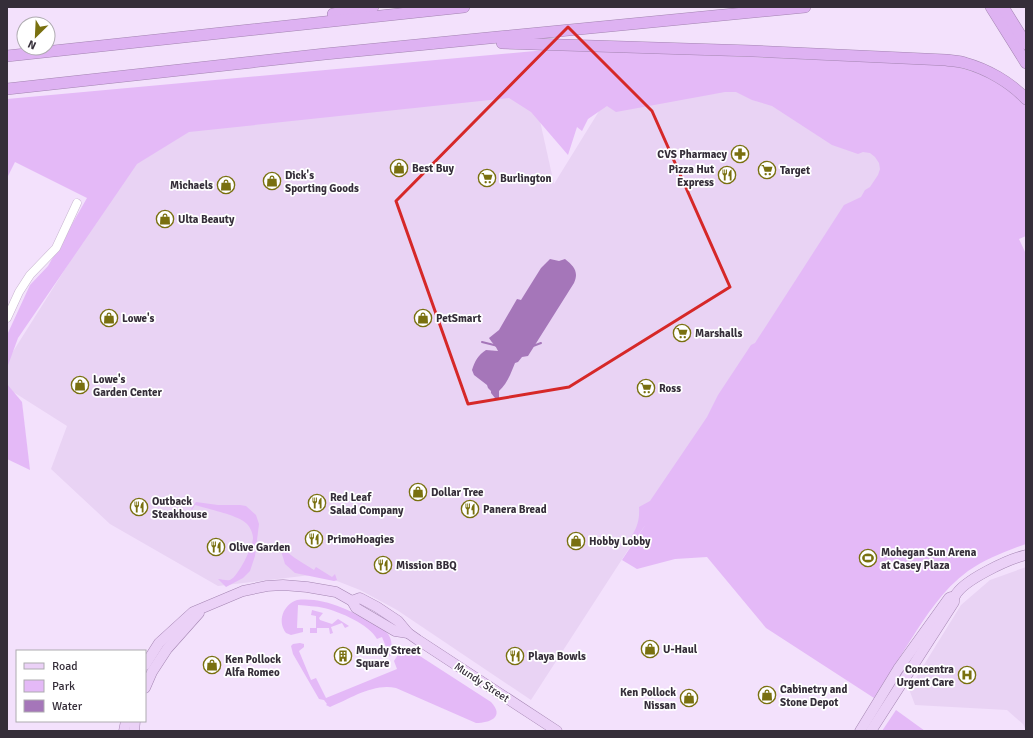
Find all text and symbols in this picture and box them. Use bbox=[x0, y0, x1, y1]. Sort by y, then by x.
north arrow bbox=[16, 16, 56, 56]
text: N bbox=[26, 37, 38, 52]
pharmacy icon: CVS Pharmacy bbox=[730, 144, 750, 164]
place label: CVS Pharmacy bbox=[657, 148, 728, 161]
shop icon: Best Buy bbox=[389, 158, 409, 178]
supermarket icon: Target bbox=[757, 160, 777, 180]
place label: Best Buy bbox=[412, 162, 454, 175]
place label: Pizza Hut Express bbox=[669, 163, 714, 189]
place label: Target bbox=[780, 164, 810, 177]
restaurant icon: Pizza Hut Express bbox=[717, 165, 737, 185]
supermarket icon: Burlington bbox=[477, 168, 497, 188]
place label: Dick's Sporting Goods bbox=[285, 169, 359, 195]
shop icon: Dick's Sporting Goods bbox=[262, 171, 282, 191]
place label: Burlington bbox=[500, 172, 551, 185]
shop icon: Michaels bbox=[216, 175, 236, 195]
place label: Michaels bbox=[170, 179, 213, 192]
shop icon: Ulta Beauty bbox=[155, 209, 175, 229]
place label: Ulta Beauty bbox=[178, 213, 235, 226]
shop icon: Lowe's bbox=[99, 308, 119, 328]
shop icon: PetSmart bbox=[413, 308, 433, 328]
place label: Lowe's bbox=[122, 312, 155, 325]
place label: PetSmart bbox=[436, 312, 481, 325]
supermarket icon: Marshalls bbox=[672, 323, 692, 343]
place label: Marshalls bbox=[695, 327, 742, 340]
place label: Lowe's Garden Center bbox=[93, 373, 163, 399]
shop icon: Lowe's Garden Center bbox=[70, 375, 90, 395]
supermarket icon: Ross bbox=[636, 378, 656, 398]
place label: Ross bbox=[659, 382, 681, 395]
shop icon: Dollar Tree bbox=[408, 482, 428, 502]
place label: Dollar Tree bbox=[431, 486, 484, 499]
place label: Red Leaf Salad Company bbox=[330, 491, 404, 517]
restaurant icon: Red Leaf Salad Company bbox=[307, 493, 327, 513]
place label: Outback Steakhouse bbox=[152, 495, 208, 521]
restaurant icon: Outback Steakhouse bbox=[129, 497, 149, 517]
restaurant icon: Panera Bread bbox=[460, 499, 480, 519]
place label: Panera Bread bbox=[483, 503, 547, 516]
restaurant icon: PrimoHoagies bbox=[304, 529, 324, 549]
shop icon: Hobby Lobby bbox=[566, 531, 586, 551]
place label: PrimoHoagies bbox=[327, 533, 394, 546]
place label: Hobby Lobby bbox=[589, 535, 651, 548]
restaurant icon: Olive Garden bbox=[206, 537, 226, 557]
place label: Olive Garden bbox=[229, 541, 290, 554]
place label: Mohegan Sun Arena at Casey Plaza bbox=[881, 546, 977, 572]
sports icon: Mohegan Sun Arena at Casey Plaza bbox=[858, 548, 878, 568]
restaurant icon: Mission BBQ bbox=[373, 555, 393, 575]
place label: Mission BBQ bbox=[396, 559, 457, 572]
shop icon: U-Haul bbox=[640, 639, 660, 659]
place label: U-Haul bbox=[663, 643, 698, 656]
place label: Mundy Street Square bbox=[356, 644, 421, 670]
building icon: Mundy Street Square bbox=[333, 646, 353, 666]
restaurant icon: Playa Bowls bbox=[505, 646, 525, 666]
legend bbox=[16, 650, 146, 722]
place label: Playa Bowls bbox=[528, 650, 586, 663]
place label: Ken Pollock Alfa Romeo bbox=[225, 653, 281, 679]
shop icon: Ken Pollock Alfa Romeo bbox=[202, 655, 222, 675]
text: Road bbox=[52, 659, 78, 674]
street label: Mundy Street bbox=[452, 660, 512, 705]
place label: Concentra Urgent Care bbox=[896, 663, 955, 689]
hospital icon: Concentra Urgent Care bbox=[957, 665, 977, 685]
text: Park bbox=[52, 679, 75, 694]
place label: Cabinetry and Stone Depot bbox=[780, 683, 847, 709]
shop icon: Cabinetry and Stone Depot bbox=[757, 685, 777, 705]
place label: Ken Pollock Nissan bbox=[620, 686, 676, 712]
shop icon: Ken Pollock Nissan bbox=[679, 688, 699, 708]
text: Water bbox=[52, 699, 83, 714]

